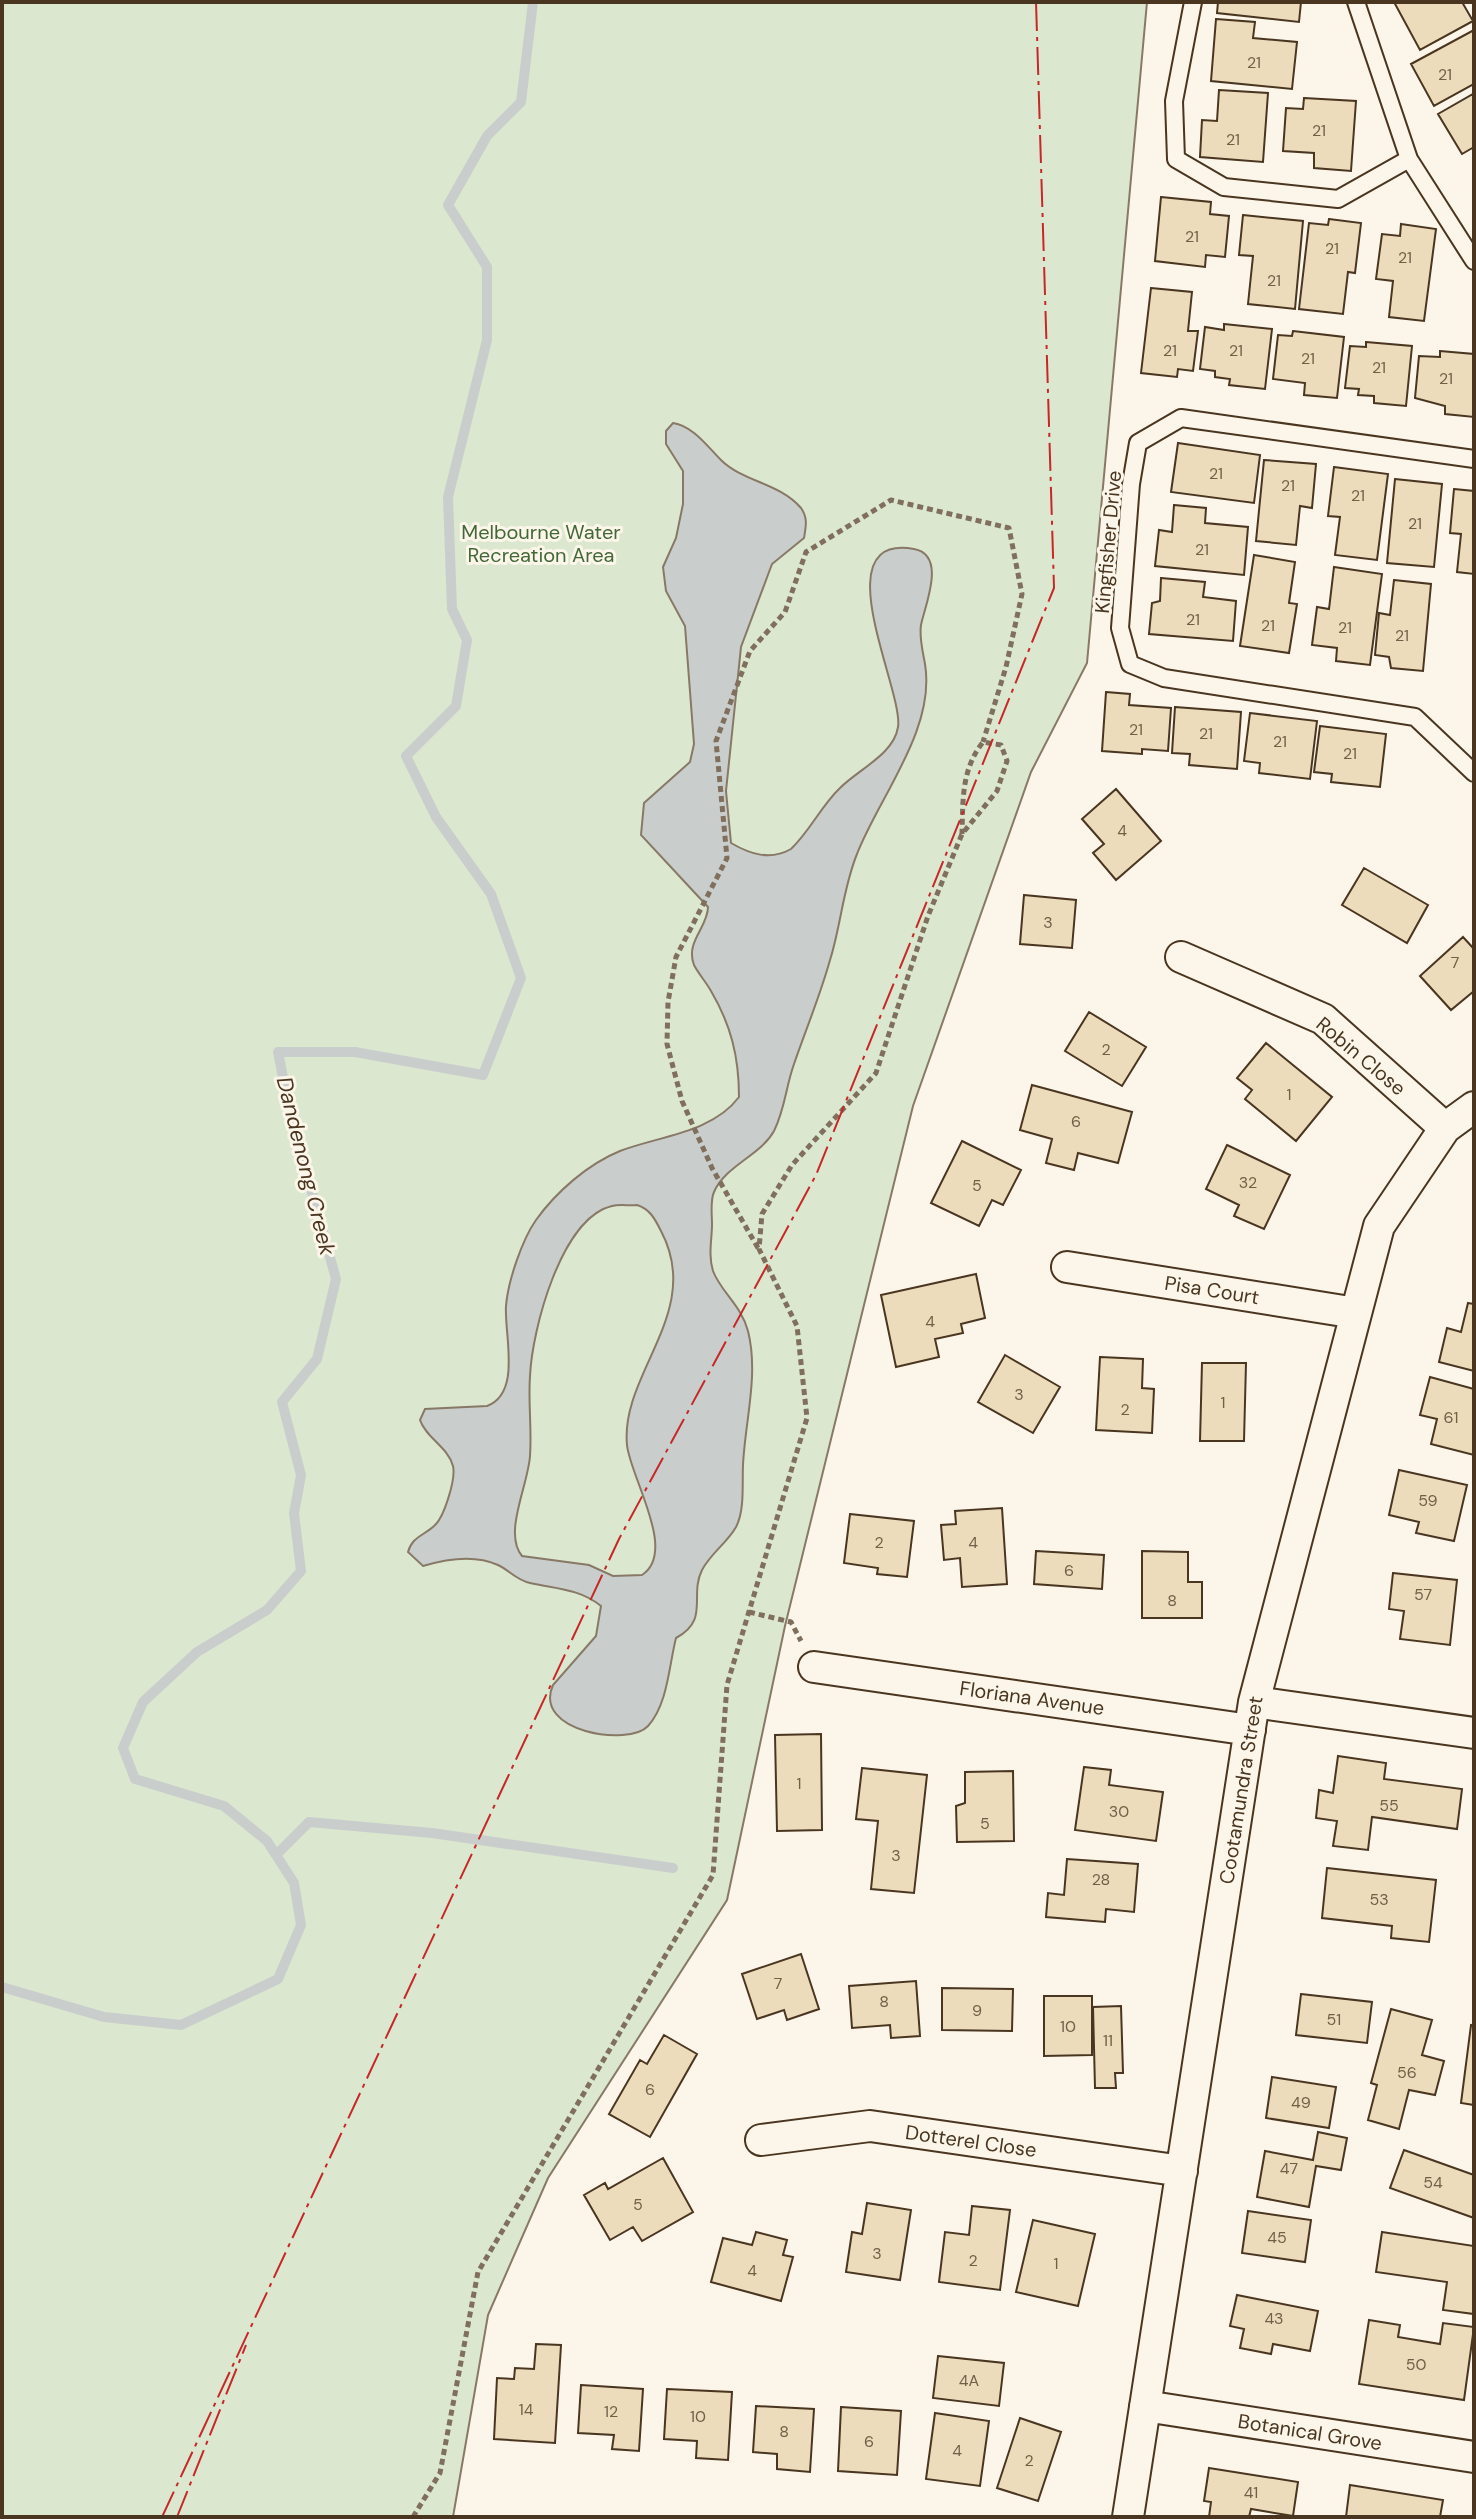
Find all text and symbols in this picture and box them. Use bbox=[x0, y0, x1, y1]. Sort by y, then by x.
house number: 21 bbox=[1247, 52, 1261, 73]
house number: 21 bbox=[1438, 64, 1452, 85]
house number: 21 bbox=[1312, 120, 1326, 141]
house number: 21 bbox=[1226, 129, 1240, 150]
house number: 21 bbox=[1185, 226, 1199, 247]
house number: 21 bbox=[1325, 238, 1339, 259]
house number: 21 bbox=[1398, 247, 1412, 268]
house number: 21 bbox=[1267, 270, 1281, 291]
house number: 21 bbox=[1163, 340, 1177, 361]
house number: 21 bbox=[1229, 340, 1243, 361]
house number: 21 bbox=[1301, 348, 1315, 369]
house number: 21 bbox=[1372, 357, 1386, 378]
house number: 21 bbox=[1439, 368, 1453, 389]
house number: 21 bbox=[1209, 463, 1223, 484]
street label: Kingfisher Drive bbox=[1089, 469, 1127, 615]
house number: 21 bbox=[1281, 475, 1295, 496]
house number: 21 bbox=[1351, 485, 1365, 506]
house number: 21 bbox=[1408, 513, 1422, 534]
park label: Melbourne Water Recreation Area bbox=[461, 519, 621, 568]
house number: 21 bbox=[1195, 539, 1209, 560]
house number: 21 bbox=[1186, 609, 1200, 630]
house number: 21 bbox=[1261, 615, 1275, 636]
house number: 21 bbox=[1338, 617, 1352, 638]
house number: 21 bbox=[1395, 625, 1409, 646]
house number: 21 bbox=[1129, 719, 1143, 740]
house number: 21 bbox=[1199, 723, 1213, 744]
house number: 21 bbox=[1273, 731, 1287, 752]
house number: 21 bbox=[1343, 743, 1357, 764]
house number: 4 bbox=[1117, 820, 1127, 841]
house number: 3 bbox=[1043, 912, 1053, 933]
house number: 7 bbox=[1451, 952, 1459, 973]
street label: Robin Close bbox=[1311, 1011, 1411, 1101]
house number: 2 bbox=[1101, 1039, 1111, 1060]
water label: Dandenong Creek bbox=[270, 1074, 342, 1259]
house number: 1 bbox=[1287, 1084, 1292, 1105]
house number: 6 bbox=[1071, 1111, 1081, 1132]
house number: 32 bbox=[1239, 1172, 1257, 1193]
house number: 5 bbox=[972, 1175, 982, 1196]
street label: Pisa Court bbox=[1163, 1270, 1261, 1310]
house number: 4 bbox=[925, 1311, 935, 1332]
house number: 3 bbox=[1014, 1384, 1024, 1405]
house number: 1 bbox=[1221, 1392, 1226, 1413]
house number: 2 bbox=[1120, 1399, 1130, 1420]
house number: 61 bbox=[1443, 1407, 1459, 1428]
house number: 59 bbox=[1418, 1490, 1438, 1511]
house number: 2 bbox=[874, 1532, 884, 1553]
house number: 4 bbox=[968, 1532, 978, 1553]
house number: 6 bbox=[1064, 1560, 1074, 1581]
house number: 57 bbox=[1414, 1584, 1432, 1605]
house number: 8 bbox=[1167, 1590, 1177, 1611]
street label: Floriana Avenue bbox=[958, 1675, 1106, 1721]
street label: Cootamundra Street bbox=[1213, 1694, 1269, 1886]
house number: 1 bbox=[797, 1773, 802, 1794]
house number: 55 bbox=[1379, 1795, 1399, 1816]
house number: 30 bbox=[1109, 1801, 1129, 1822]
house number: 5 bbox=[980, 1813, 990, 1834]
house number: 3 bbox=[891, 1845, 901, 1866]
house number: 28 bbox=[1092, 1869, 1110, 1890]
house number: 53 bbox=[1369, 1889, 1389, 1910]
house number: 7 bbox=[774, 1973, 782, 1994]
house number: 8 bbox=[879, 1991, 889, 2012]
house number: 9 bbox=[972, 2000, 982, 2021]
house number: 51 bbox=[1327, 2009, 1341, 2030]
house number: 10 bbox=[1060, 2016, 1076, 2037]
house number: 11 bbox=[1103, 2030, 1113, 2051]
house number: 56 bbox=[1397, 2062, 1417, 2083]
house number: 6 bbox=[645, 2079, 655, 2100]
house number: 49 bbox=[1291, 2092, 1311, 2113]
street label: Dotterel Close bbox=[904, 2119, 1038, 2163]
house number: 47 bbox=[1280, 2158, 1298, 2179]
house number: 54 bbox=[1423, 2172, 1443, 2193]
house number: 5 bbox=[633, 2194, 643, 2215]
house number: 45 bbox=[1267, 2227, 1287, 2248]
house number: 3 bbox=[872, 2243, 882, 2264]
house number: 2 bbox=[968, 2250, 978, 2271]
house number: 1 bbox=[1054, 2253, 1059, 2274]
house number: 4 bbox=[747, 2260, 757, 2281]
house number: 43 bbox=[1264, 2308, 1284, 2329]
house number: 50 bbox=[1406, 2354, 1426, 2375]
house number: 4A bbox=[959, 2370, 980, 2391]
house number: 14 bbox=[519, 2399, 534, 2420]
house number: 12 bbox=[604, 2401, 618, 2422]
house number: 10 bbox=[690, 2406, 706, 2427]
street label: Botanical Grove bbox=[1236, 2408, 1384, 2456]
house number: 8 bbox=[779, 2421, 789, 2442]
house number: 6 bbox=[864, 2431, 874, 2452]
house number: 4 bbox=[952, 2440, 962, 2461]
house number: 2 bbox=[1024, 2450, 1034, 2471]
house number: 41 bbox=[1244, 2482, 1258, 2503]

